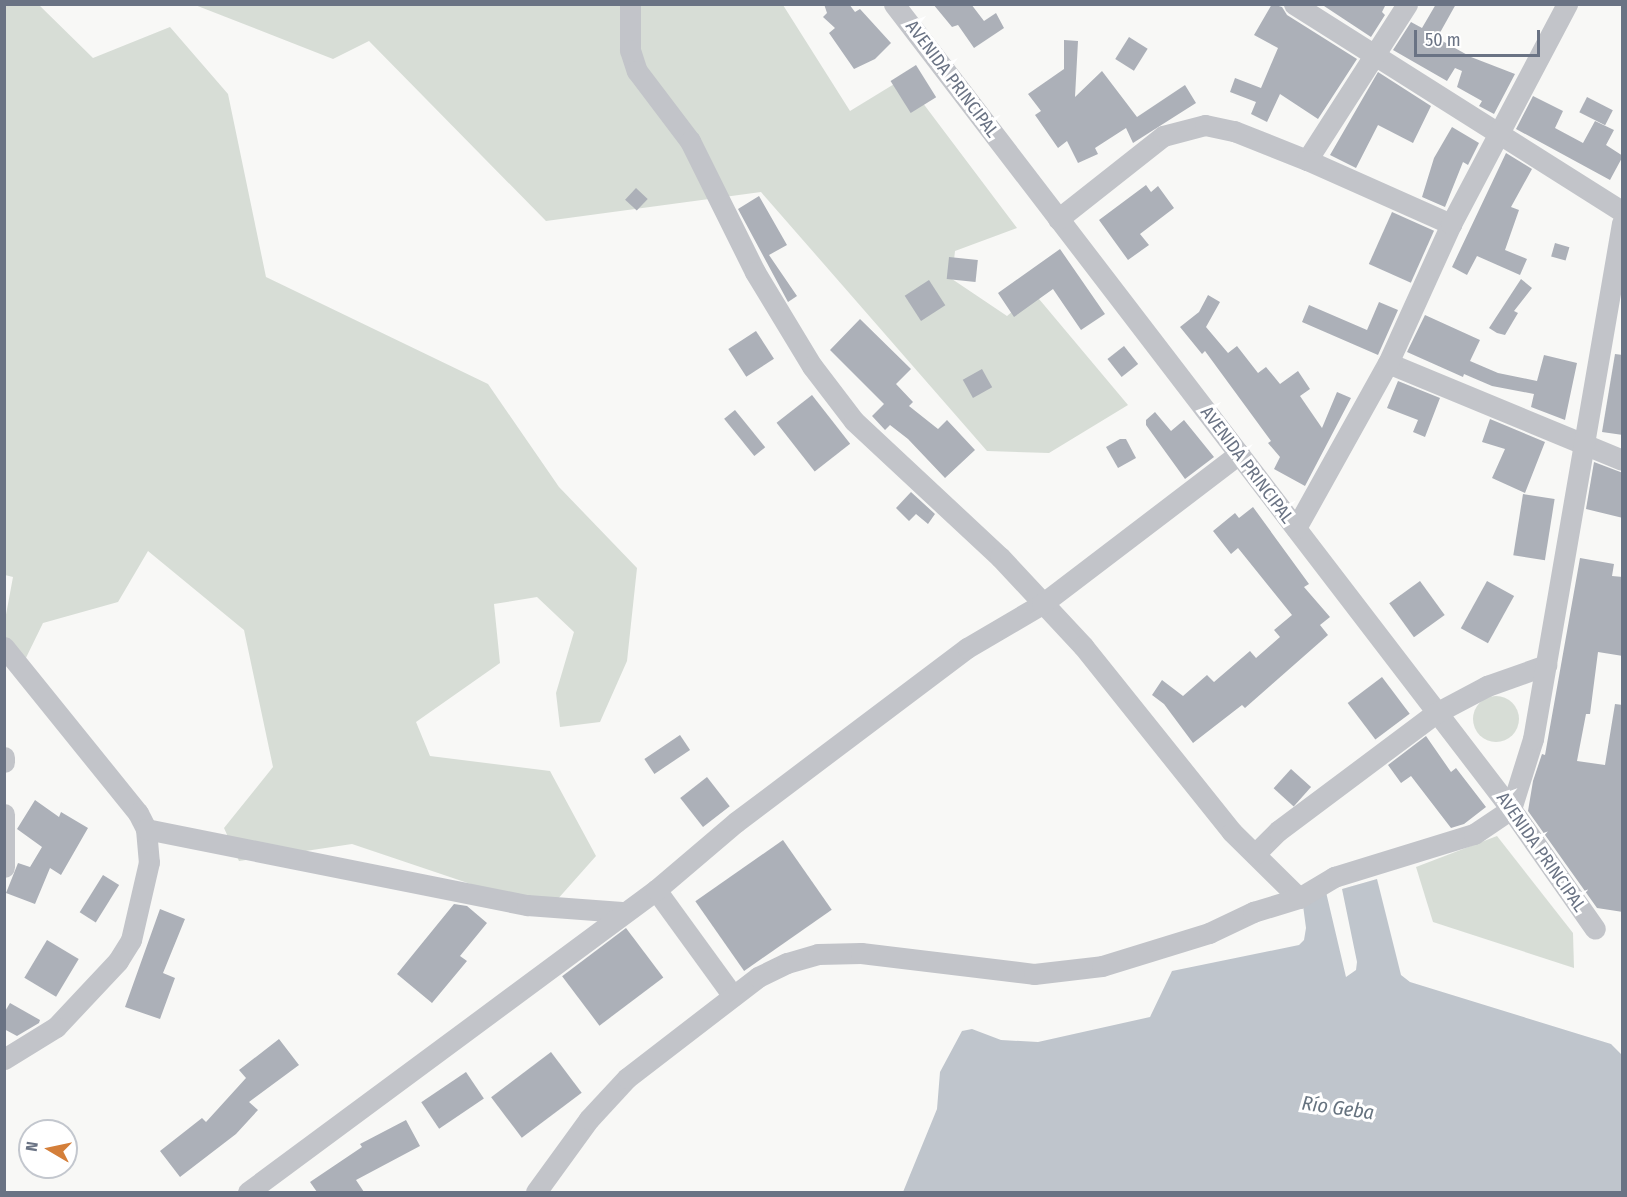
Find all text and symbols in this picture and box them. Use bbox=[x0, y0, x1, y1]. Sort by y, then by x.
street label: AVENIDA PRINCIPAL bbox=[901, 16, 1003, 142]
scale bar bbox=[1417, 18, 1543, 56]
text: 50 m bbox=[1425, 29, 1461, 51]
street label: AVENIDA PRINCIPAL bbox=[1196, 402, 1298, 528]
street label: AVENIDA PRINCIPAL bbox=[1492, 788, 1590, 916]
water label: Río Geba bbox=[1300, 1091, 1376, 1125]
north arrow bbox=[18, 1119, 78, 1179]
text: N bbox=[22, 1140, 42, 1153]

